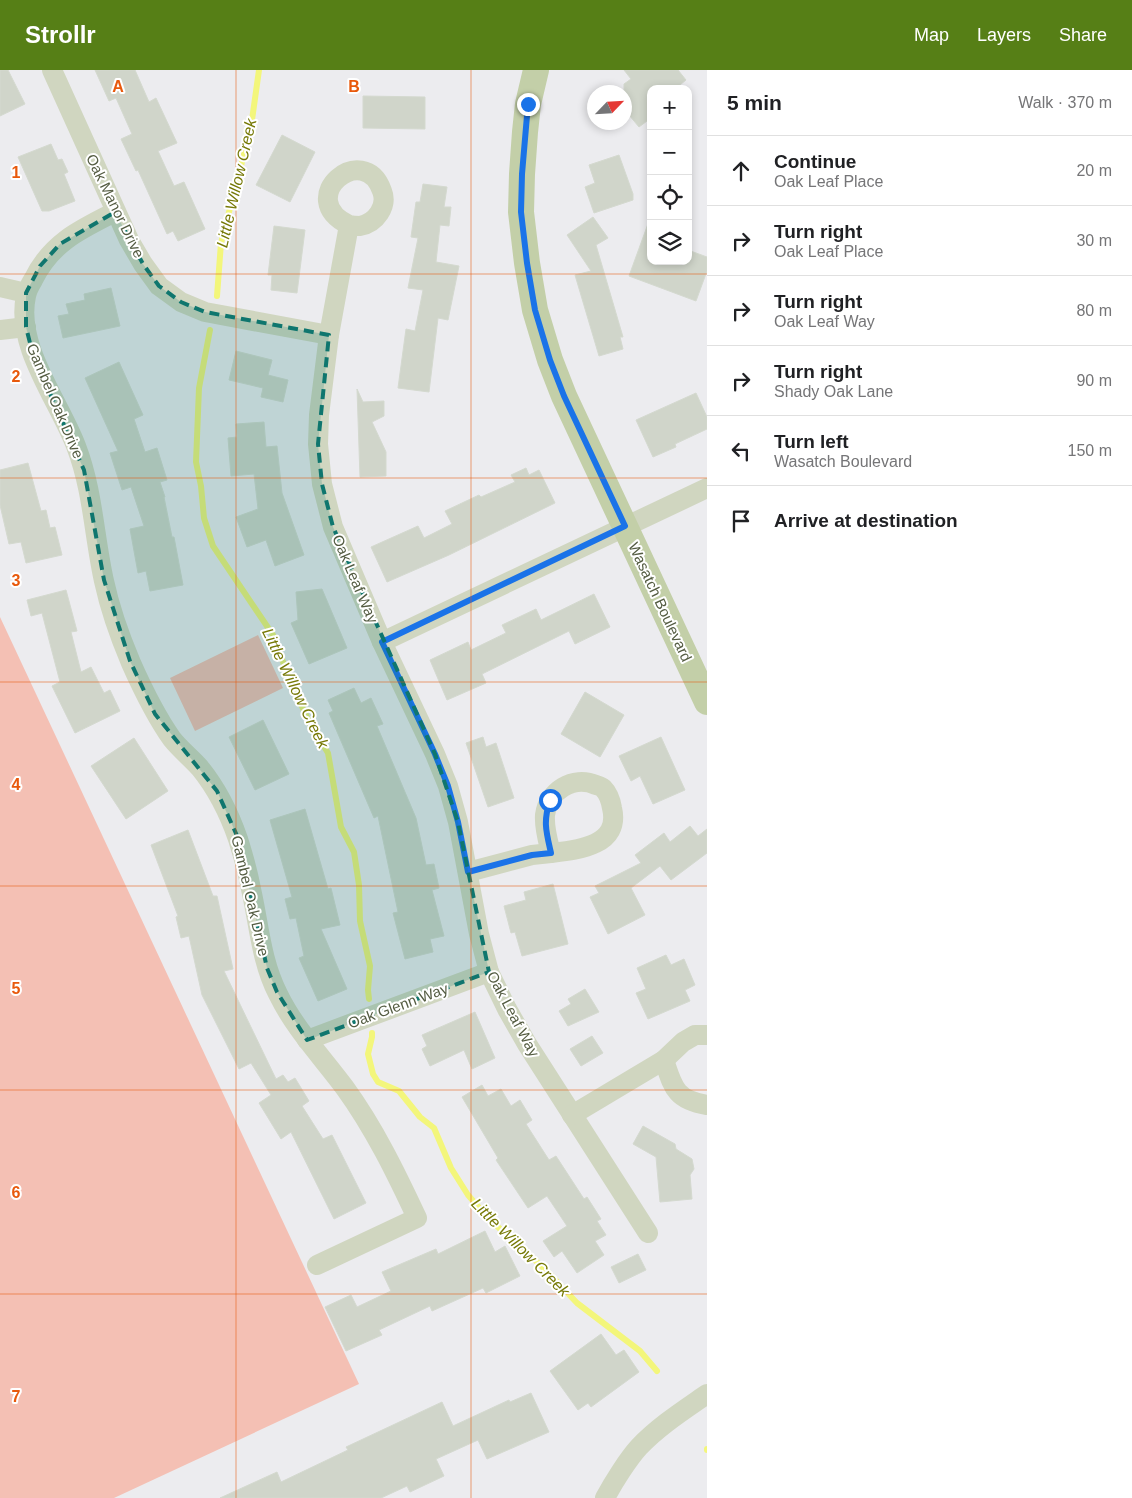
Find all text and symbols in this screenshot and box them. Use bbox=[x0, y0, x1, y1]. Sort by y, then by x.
text: Strollr bbox=[25, 21, 96, 48]
text: Map bbox=[914, 25, 949, 45]
text: Layers bbox=[977, 25, 1031, 45]
text: Share bbox=[1059, 25, 1107, 45]
text: A bbox=[112, 78, 124, 95]
text: B bbox=[348, 78, 360, 95]
north arrow bbox=[587, 85, 632, 130]
map controls bbox=[647, 85, 692, 265]
button: + bbox=[647, 85, 692, 130]
text: 5 min bbox=[727, 91, 782, 114]
route end bbox=[517, 93, 540, 116]
text: Walk · 370 m bbox=[1018, 94, 1112, 111]
water label: Little Willow Creek bbox=[213, 116, 260, 249]
button: − bbox=[647, 130, 692, 175]
street label: Oak Manor Drive bbox=[83, 151, 148, 260]
text: Continue bbox=[774, 151, 856, 172]
icon: ahead bbox=[727, 157, 755, 185]
text: 20 m bbox=[1076, 162, 1112, 179]
text: 1 bbox=[12, 164, 21, 181]
text: Oak Leaf Place bbox=[774, 173, 883, 190]
button: locate bbox=[647, 175, 692, 220]
button: layers bbox=[647, 220, 692, 265]
text: Turn right bbox=[774, 221, 862, 242]
icon: right bbox=[727, 227, 755, 255]
text: 30 m bbox=[1076, 232, 1112, 249]
text: Oak Leaf Place bbox=[774, 243, 883, 260]
text: Turn right bbox=[774, 291, 862, 312]
icon: right bbox=[727, 297, 755, 325]
text: 80 m bbox=[1076, 302, 1112, 319]
text: Oak Leaf Way bbox=[774, 313, 875, 330]
street label: Gambel Oak Drive bbox=[24, 341, 87, 461]
text: Turn right bbox=[774, 361, 862, 382]
icon: right bbox=[727, 367, 755, 395]
text: 2 bbox=[12, 368, 21, 385]
text: 90 m bbox=[1076, 372, 1112, 389]
text: Shady Oak Lane bbox=[774, 383, 893, 400]
text: Turn left bbox=[774, 431, 849, 452]
icon: left bbox=[727, 437, 755, 465]
text: 150 m bbox=[1068, 442, 1112, 459]
text: Wasatch Boulevard bbox=[774, 453, 912, 470]
icon: arrive bbox=[727, 507, 755, 535]
text: Arrive at destination bbox=[774, 510, 958, 531]
street label: Oak Leaf Way bbox=[329, 532, 382, 626]
street label: Wasatch Boulevard bbox=[625, 540, 696, 664]
text: 3 bbox=[12, 572, 21, 589]
water label: Little Willow Creek bbox=[259, 625, 332, 752]
text: 4 bbox=[12, 776, 21, 793]
route start bbox=[539, 789, 562, 812]
street label: Gambel Oak Drive bbox=[228, 834, 273, 958]
street label: Oak Leaf Way bbox=[484, 968, 543, 1060]
street label: Oak Glenn Way bbox=[345, 979, 451, 1032]
text: 5 bbox=[12, 980, 21, 997]
text: 6 bbox=[12, 1184, 21, 1201]
water label: Little Willow Creek bbox=[468, 1195, 574, 1301]
text: 7 bbox=[12, 1388, 21, 1405]

